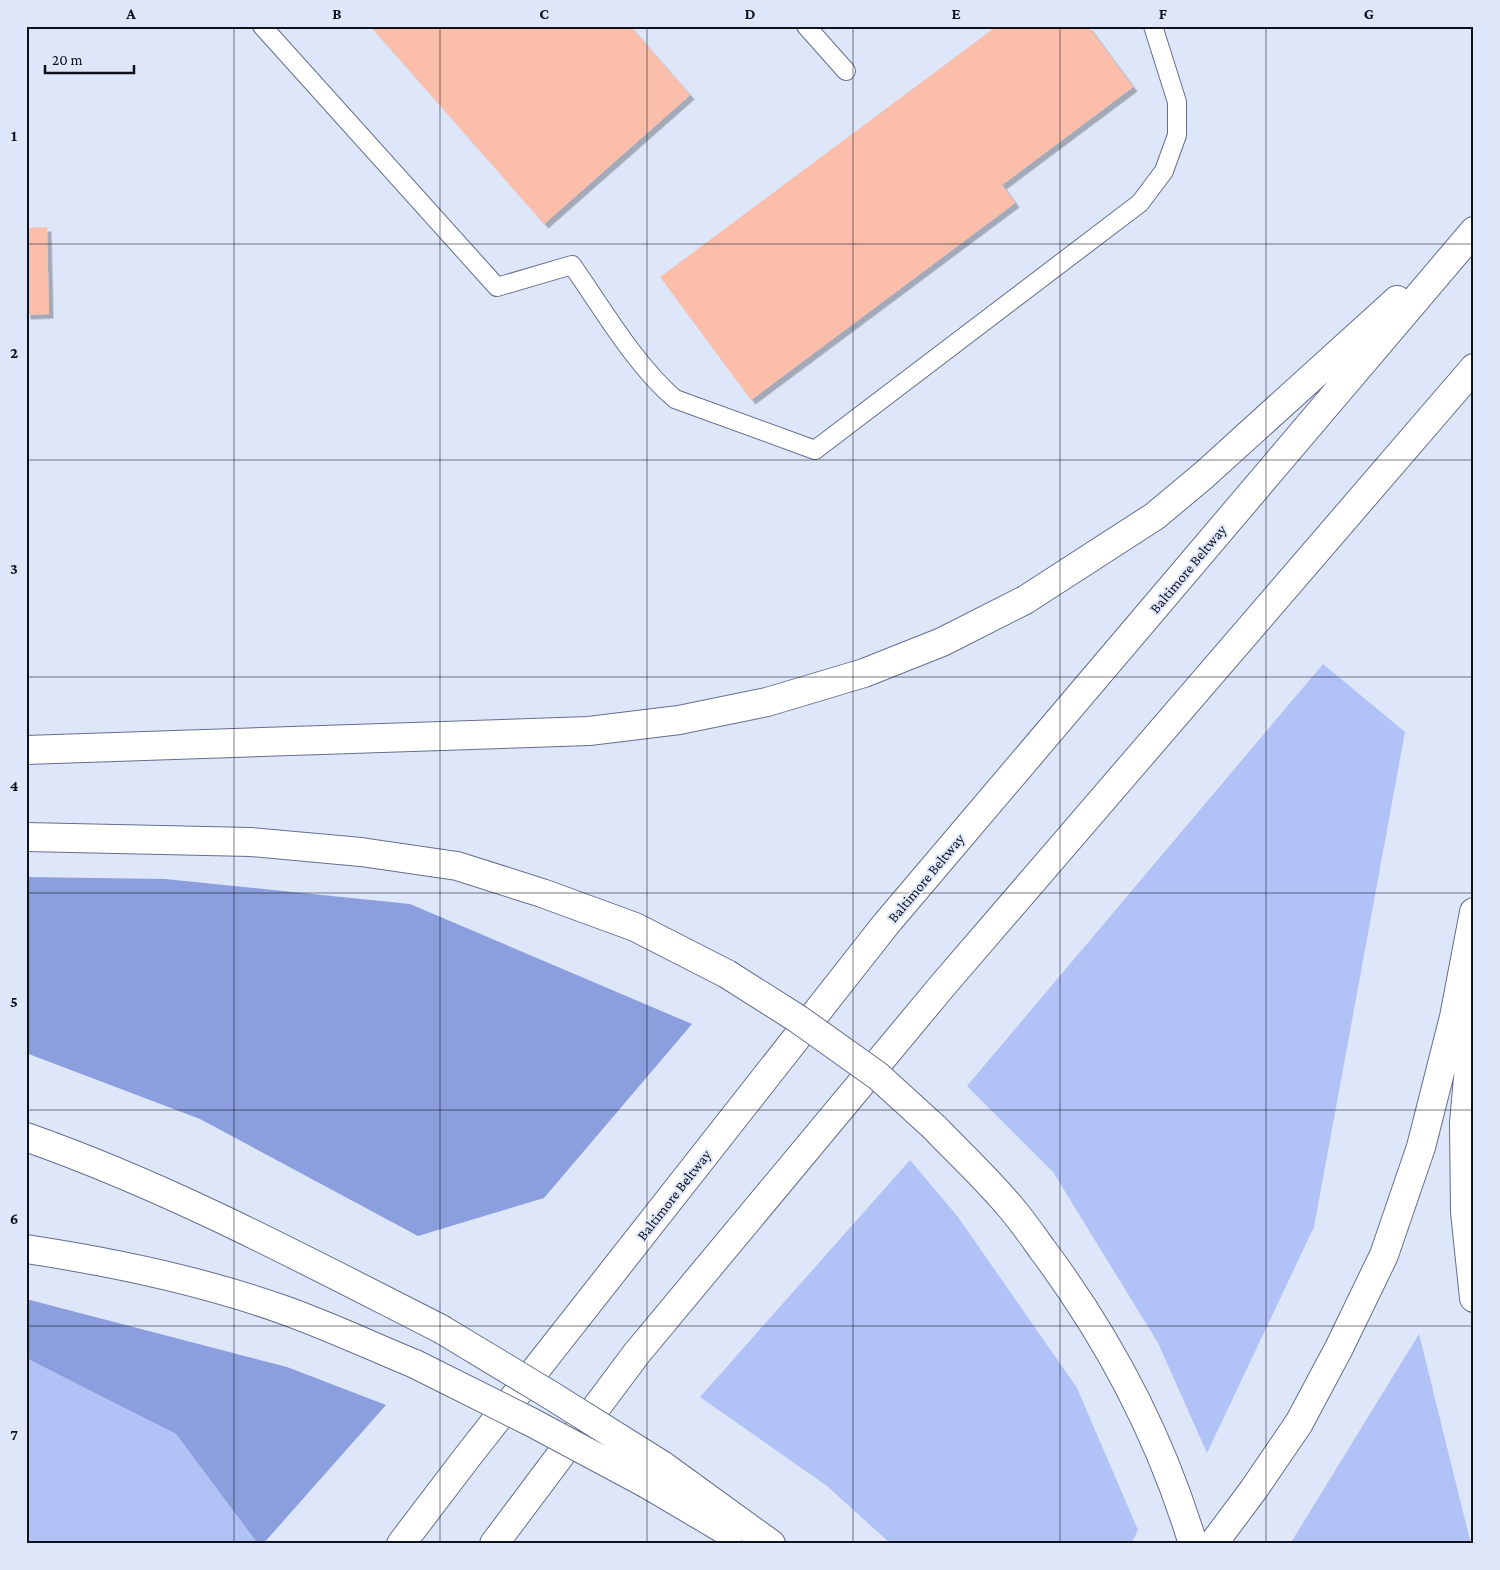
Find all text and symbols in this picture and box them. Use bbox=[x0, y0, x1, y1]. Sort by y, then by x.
text: A bbox=[125, 5, 136, 22]
text: B bbox=[332, 5, 342, 22]
text: C bbox=[539, 5, 549, 22]
text: D bbox=[744, 5, 756, 22]
text: E bbox=[951, 5, 961, 22]
text: F bbox=[1159, 5, 1168, 22]
text: G bbox=[1364, 5, 1374, 22]
scale bar bbox=[45, 42, 134, 74]
text: 20 m bbox=[52, 52, 83, 68]
text: 1 bbox=[11, 127, 17, 144]
text: 2 bbox=[10, 344, 18, 361]
street label: Baltimore Beltway bbox=[1146, 522, 1230, 617]
text: 3 bbox=[10, 560, 18, 577]
text: 4 bbox=[10, 777, 19, 794]
street label: Baltimore Beltway bbox=[884, 831, 968, 926]
text: 5 bbox=[10, 993, 18, 1010]
street label: Baltimore Beltway bbox=[634, 1147, 715, 1244]
text: 6 bbox=[10, 1210, 18, 1227]
text: 7 bbox=[10, 1426, 18, 1443]

